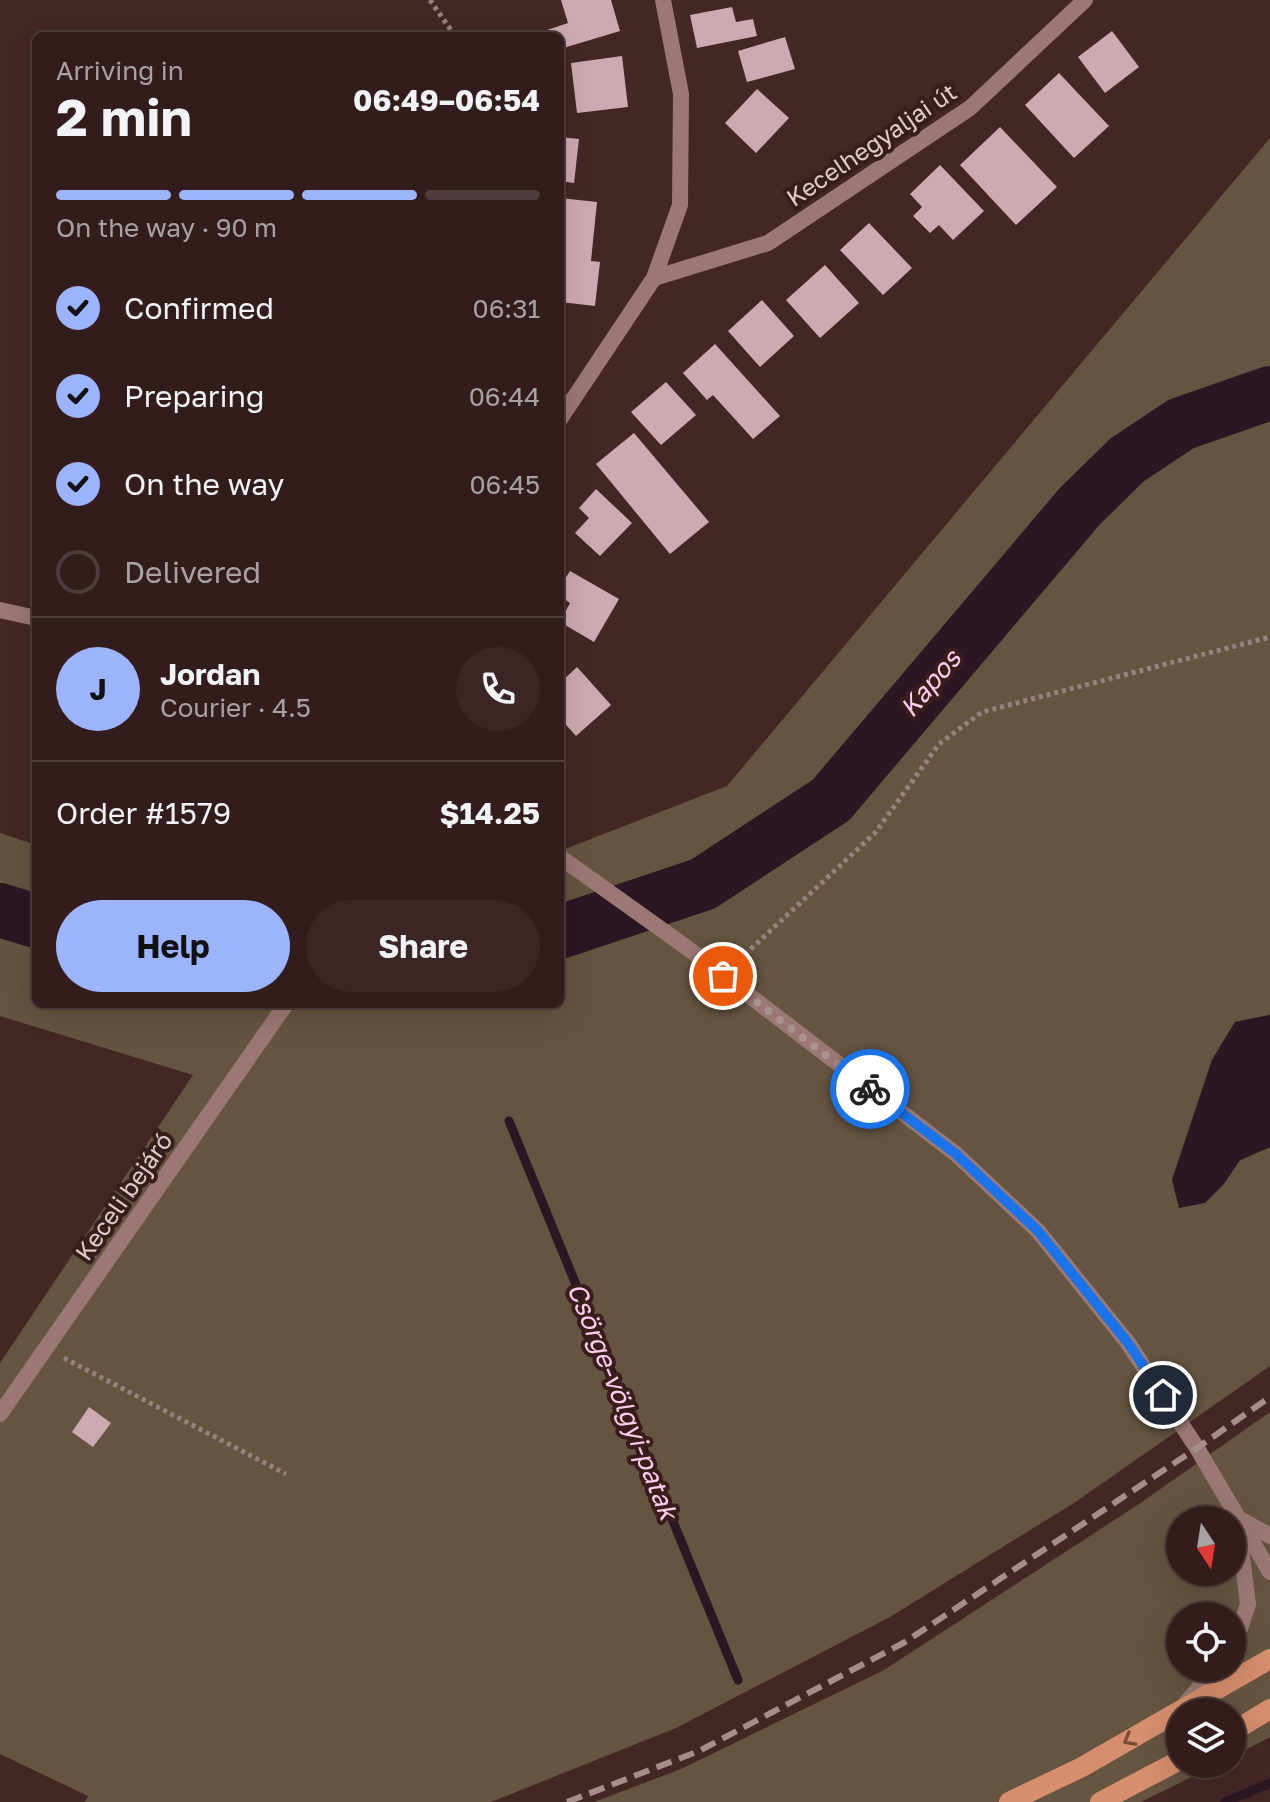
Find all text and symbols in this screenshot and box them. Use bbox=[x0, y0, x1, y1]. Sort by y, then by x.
text: Arriving in bbox=[56, 55, 184, 86]
street label: Kecelhegyaljai út bbox=[781, 76, 961, 212]
text: 06:49–06:54 bbox=[353, 82, 540, 118]
text: 2 min bbox=[56, 85, 192, 147]
text: On the way · 90 m bbox=[56, 212, 277, 243]
icon: check bbox=[56, 286, 100, 330]
text: Confirmed bbox=[124, 290, 274, 326]
text: 06:31 bbox=[473, 293, 540, 324]
icon: check bbox=[56, 374, 100, 418]
text: Preparing bbox=[124, 378, 265, 414]
text: 06:44 bbox=[469, 381, 540, 412]
icon: check bbox=[56, 462, 100, 506]
text: On the way bbox=[124, 466, 284, 502]
text: 06:45 bbox=[469, 469, 540, 500]
text: Delivered bbox=[124, 554, 261, 590]
water label: Kapos bbox=[893, 642, 968, 723]
button: phone bbox=[456, 647, 540, 731]
text: Jordan bbox=[160, 656, 260, 692]
text: J bbox=[89, 671, 107, 707]
text: Courier · 4.5 bbox=[160, 692, 311, 723]
text: Order #1579 bbox=[56, 795, 231, 831]
text: $14.25 bbox=[440, 795, 540, 831]
button: Help bbox=[56, 900, 290, 992]
button: Share bbox=[306, 900, 540, 992]
pin bbox=[689, 942, 757, 1010]
icon: bag bbox=[701, 954, 745, 998]
courier bbox=[830, 1049, 910, 1129]
icon: bike bbox=[848, 1067, 892, 1111]
street label: Keceli bejáró bbox=[68, 1127, 178, 1265]
water label: Csörge-völgyi-patak bbox=[561, 1278, 686, 1526]
pin bbox=[1129, 1361, 1197, 1429]
icon: home bbox=[1141, 1373, 1185, 1417]
north arrow bbox=[1166, 1506, 1246, 1586]
map controls bbox=[1166, 1506, 1246, 1778]
button: locate bbox=[1166, 1602, 1246, 1682]
button: layers bbox=[1166, 1698, 1246, 1778]
one-way arrow bbox=[1123, 1730, 1138, 1746]

